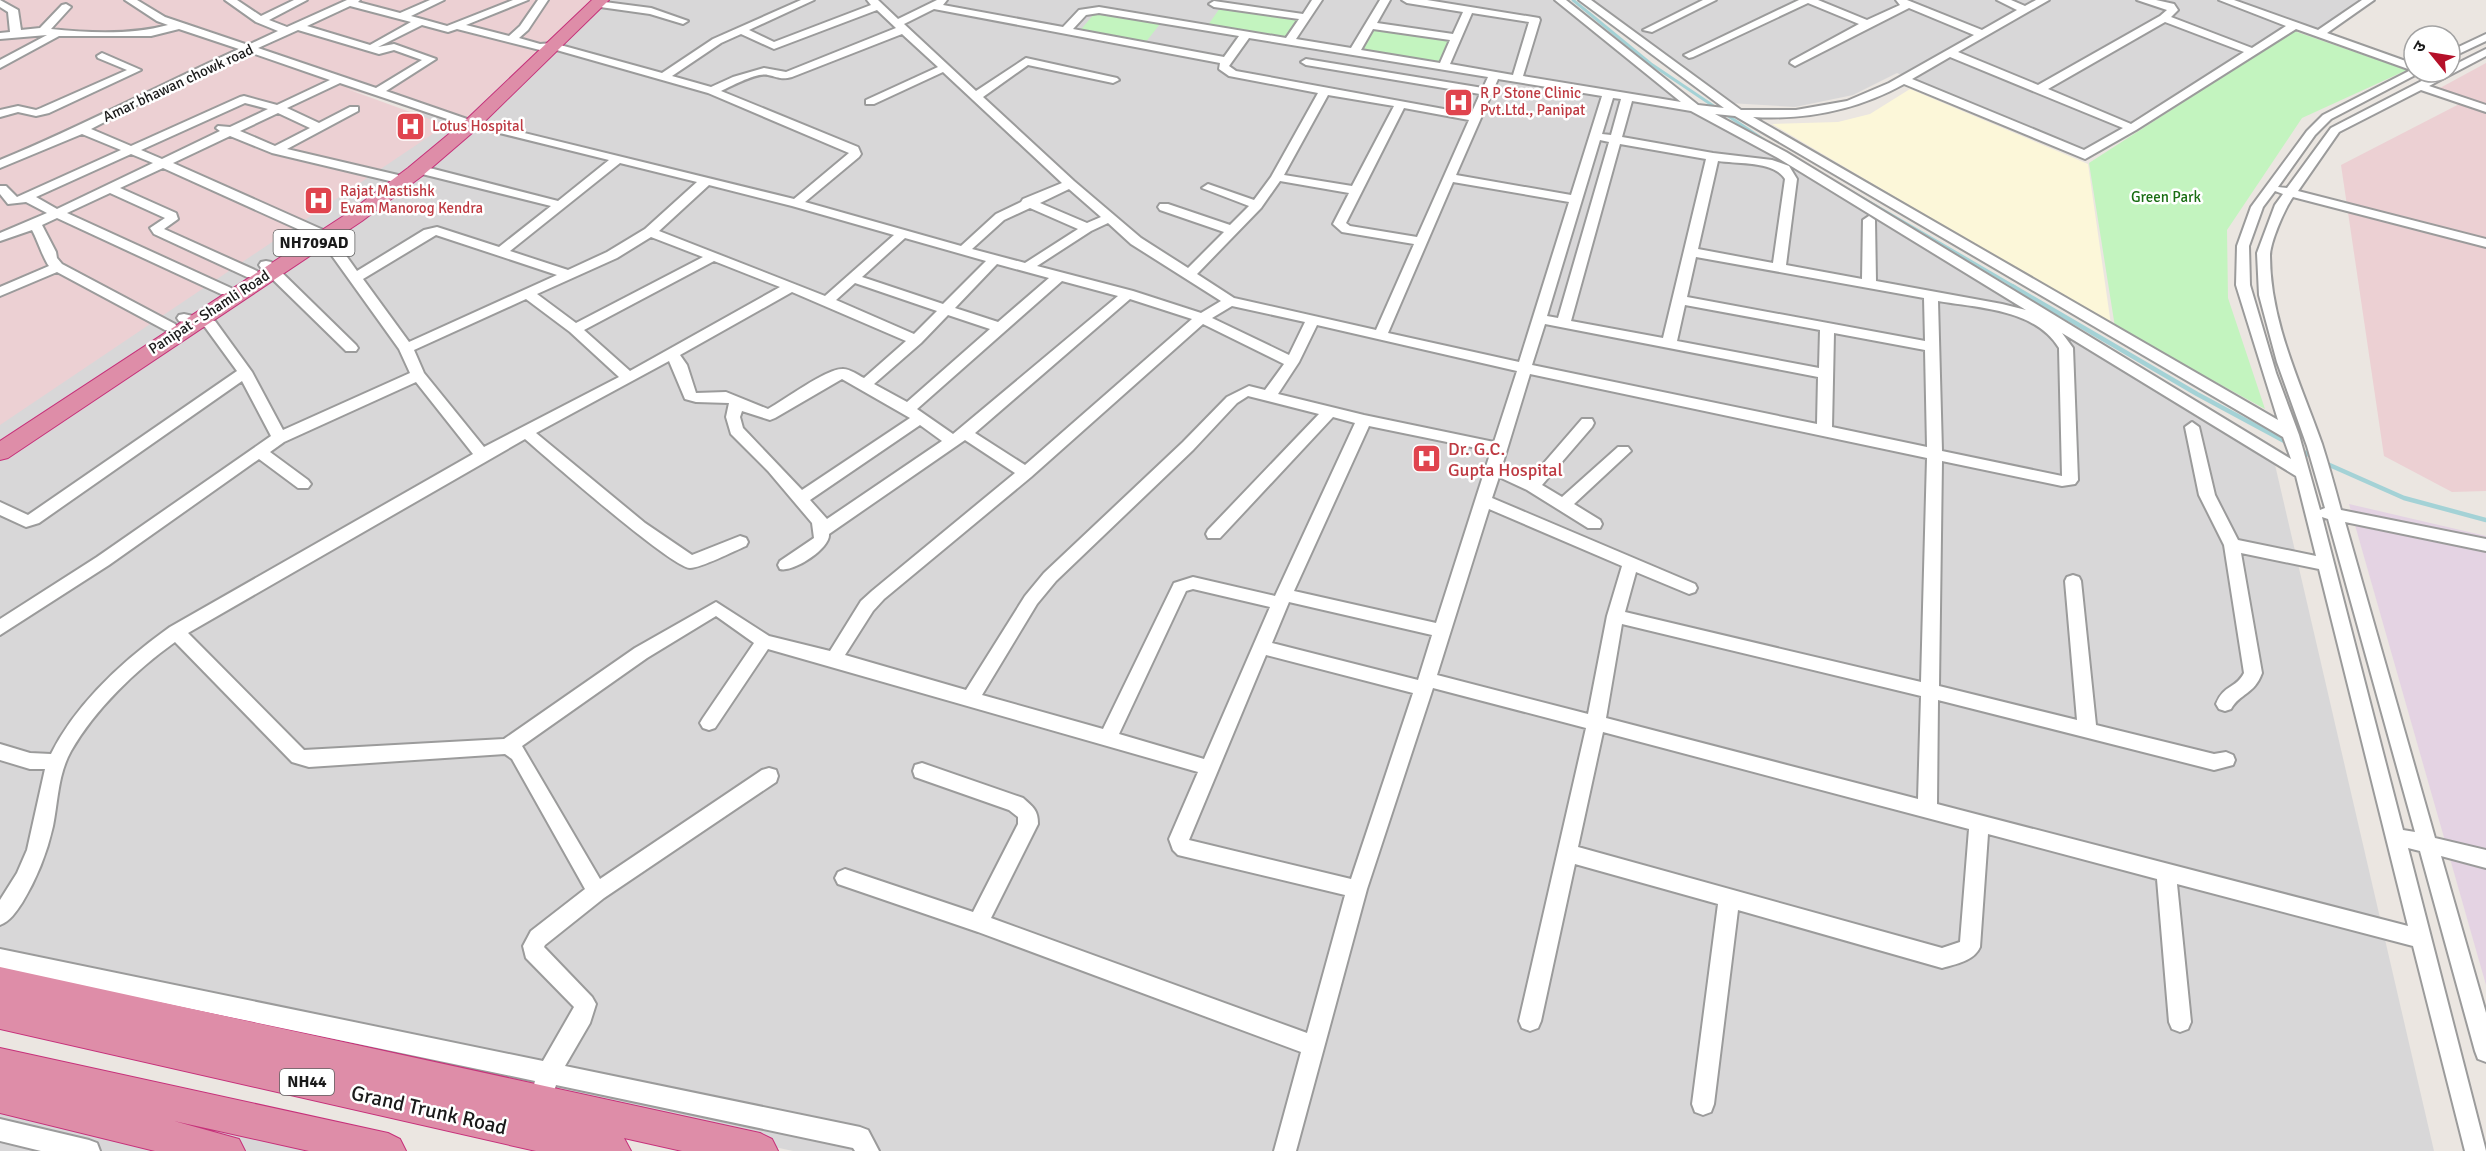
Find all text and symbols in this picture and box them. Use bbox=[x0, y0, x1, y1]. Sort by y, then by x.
north arrow bbox=[2402, 24, 2462, 84]
text: उ bbox=[2409, 37, 2431, 56]
street label: Amar bhawan chowk road bbox=[100, 40, 256, 126]
place label: R P Stone Clinic Pvt.Ltd., Panipat bbox=[1480, 84, 1585, 119]
hospital icon: R P Stone Clinic Pvt.Ltd., Panipat bbox=[1443, 86, 1475, 118]
hospital icon: Lotus Hospital bbox=[395, 110, 427, 142]
place label: Lotus Hospital bbox=[432, 117, 524, 135]
place label: Rajat Mastishk Evam Manorog Kendra bbox=[340, 182, 483, 217]
hospital icon: Rajat Mastishk Evam Manorog Kendra bbox=[303, 184, 335, 216]
park label: Green Park bbox=[2131, 188, 2202, 206]
road number: NH709AD bbox=[274, 230, 354, 256]
street label: Panipat - Shamli Road bbox=[145, 266, 273, 358]
place label: Dr. G.C. Gupta Hospital bbox=[1448, 438, 1563, 481]
hospital icon: Dr. G.C. Gupta Hospital bbox=[1411, 443, 1443, 475]
road number: NH44 bbox=[280, 1069, 334, 1095]
street label: Grand Trunk Road bbox=[349, 1079, 509, 1141]

